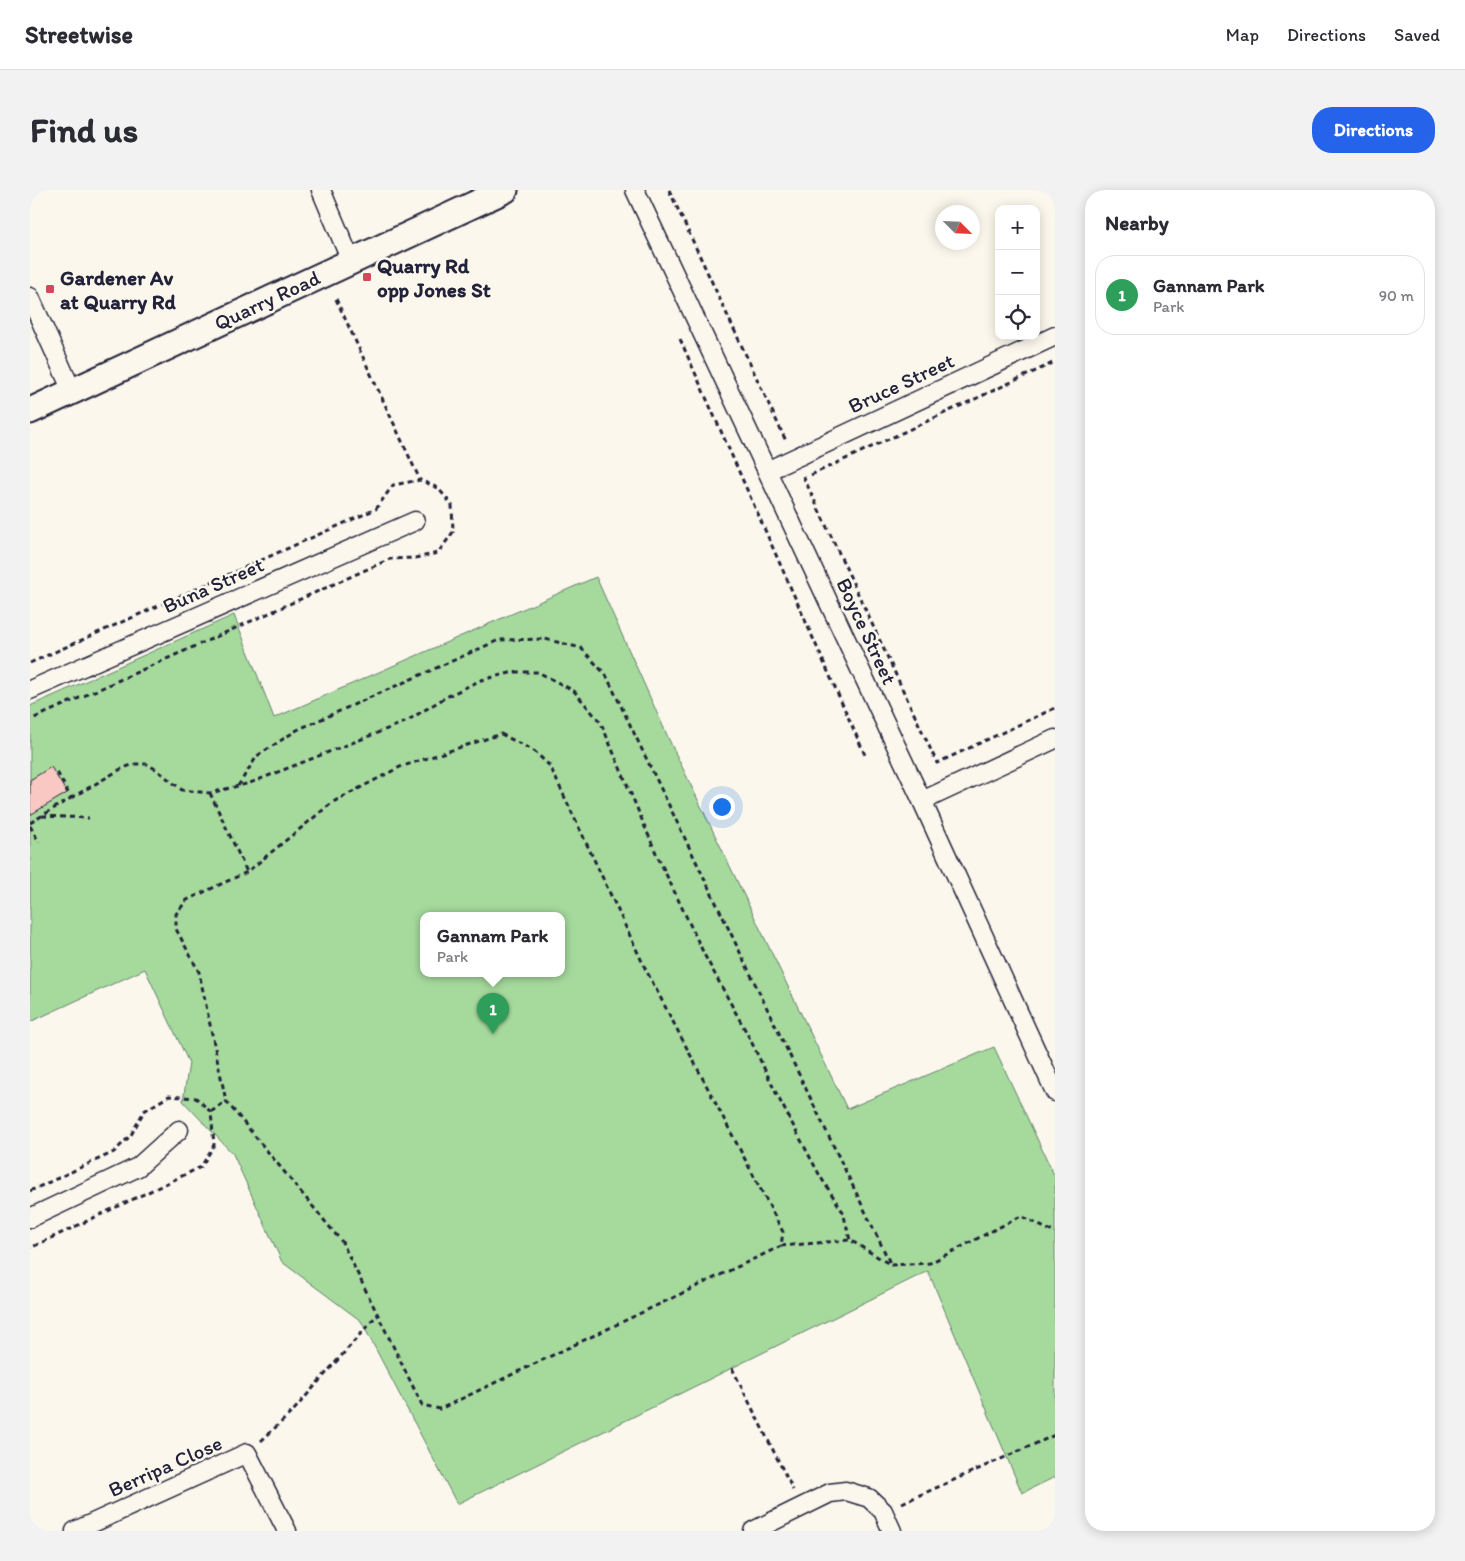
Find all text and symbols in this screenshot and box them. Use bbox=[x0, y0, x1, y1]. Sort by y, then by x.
text: Streetwise bbox=[25, 20, 133, 49]
text: Map bbox=[1226, 24, 1259, 46]
text: Directions bbox=[1287, 24, 1366, 46]
text: Saved bbox=[1394, 24, 1440, 46]
button: Directions bbox=[1312, 107, 1435, 153]
text: Find us bbox=[30, 109, 138, 151]
north arrow bbox=[935, 205, 980, 250]
map controls bbox=[995, 205, 1040, 340]
button: + bbox=[995, 205, 1040, 250]
text: Nearby bbox=[1105, 210, 1169, 235]
button: − bbox=[995, 250, 1040, 295]
place label: Quarry Rd opp Jones St bbox=[377, 253, 491, 303]
street label: Quarry Road bbox=[210, 264, 324, 335]
place label: Gardener Av at Quarry Rd bbox=[60, 265, 177, 315]
marker: Quarry Rd opp Jones St bbox=[361, 271, 373, 283]
text: Gannam Park bbox=[1153, 274, 1264, 297]
marker: Gardener Av at Quarry Rd bbox=[44, 283, 56, 295]
text: 1 bbox=[1118, 286, 1126, 305]
text: 90 m bbox=[1379, 286, 1414, 305]
button: locate bbox=[995, 295, 1040, 340]
text: Park bbox=[1153, 297, 1184, 316]
street label: Bruce Street bbox=[844, 348, 958, 418]
street label: Buna Street bbox=[159, 552, 268, 618]
street label: Boyce Street bbox=[831, 574, 903, 688]
your location bbox=[709, 794, 735, 820]
popup bbox=[420, 912, 565, 977]
text: Gannam Park bbox=[437, 924, 548, 947]
text: Park bbox=[437, 947, 468, 966]
pin: 1 bbox=[477, 993, 509, 1034]
street label: Berripa Close bbox=[104, 1430, 226, 1502]

